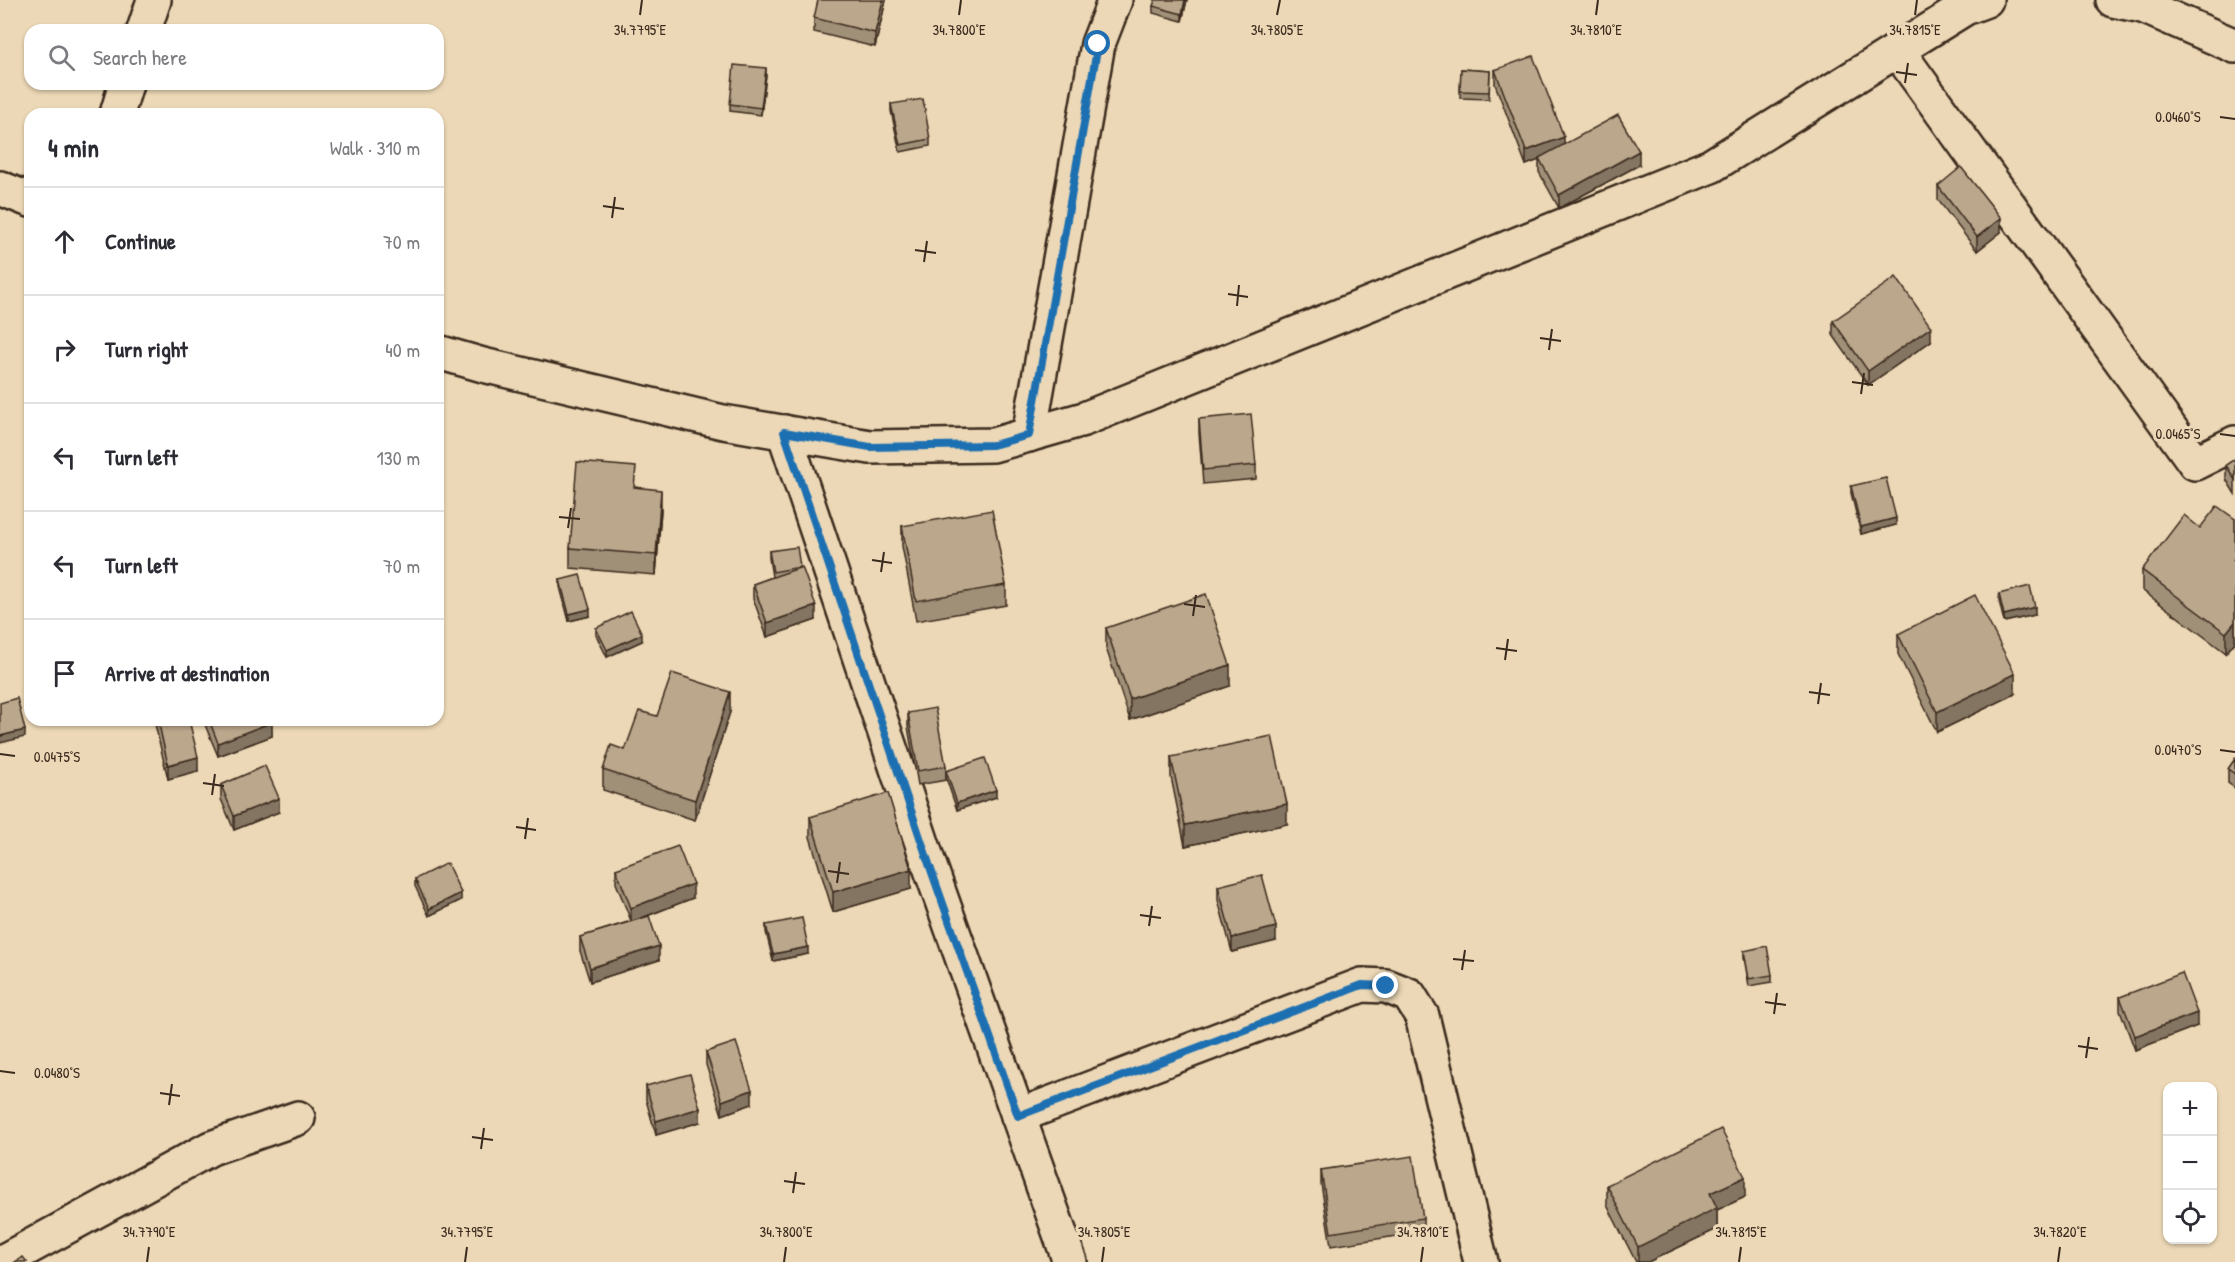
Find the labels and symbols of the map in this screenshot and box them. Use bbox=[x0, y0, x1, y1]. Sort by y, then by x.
text: 34.7795°E bbox=[614, 19, 667, 40]
text: 34.7800°E bbox=[932, 19, 986, 40]
text: 34.7805°E bbox=[1251, 19, 1304, 40]
text: 34.7810°E bbox=[1570, 19, 1622, 40]
text: 34.7815°E bbox=[1889, 19, 1941, 40]
route start bbox=[1084, 30, 1110, 56]
text: 0.0460°S bbox=[2155, 106, 2201, 127]
text: 0.0465°S bbox=[2156, 423, 2201, 444]
text: 0.0470°S bbox=[2155, 739, 2202, 760]
text: 0.0475°S bbox=[34, 746, 80, 767]
route end bbox=[1372, 972, 1398, 998]
text: 0.0480°S bbox=[34, 1062, 80, 1083]
text: 34.7790°E bbox=[123, 1221, 176, 1242]
text: 34.7795°E bbox=[441, 1221, 494, 1242]
text: 34.7800°E bbox=[759, 1221, 813, 1242]
text: 34.7805°E bbox=[1078, 1221, 1131, 1242]
text: 34.7810°E bbox=[1397, 1221, 1449, 1242]
text: 34.7815°E bbox=[1715, 1221, 1767, 1242]
text: 34.7820°E bbox=[2033, 1221, 2087, 1242]

